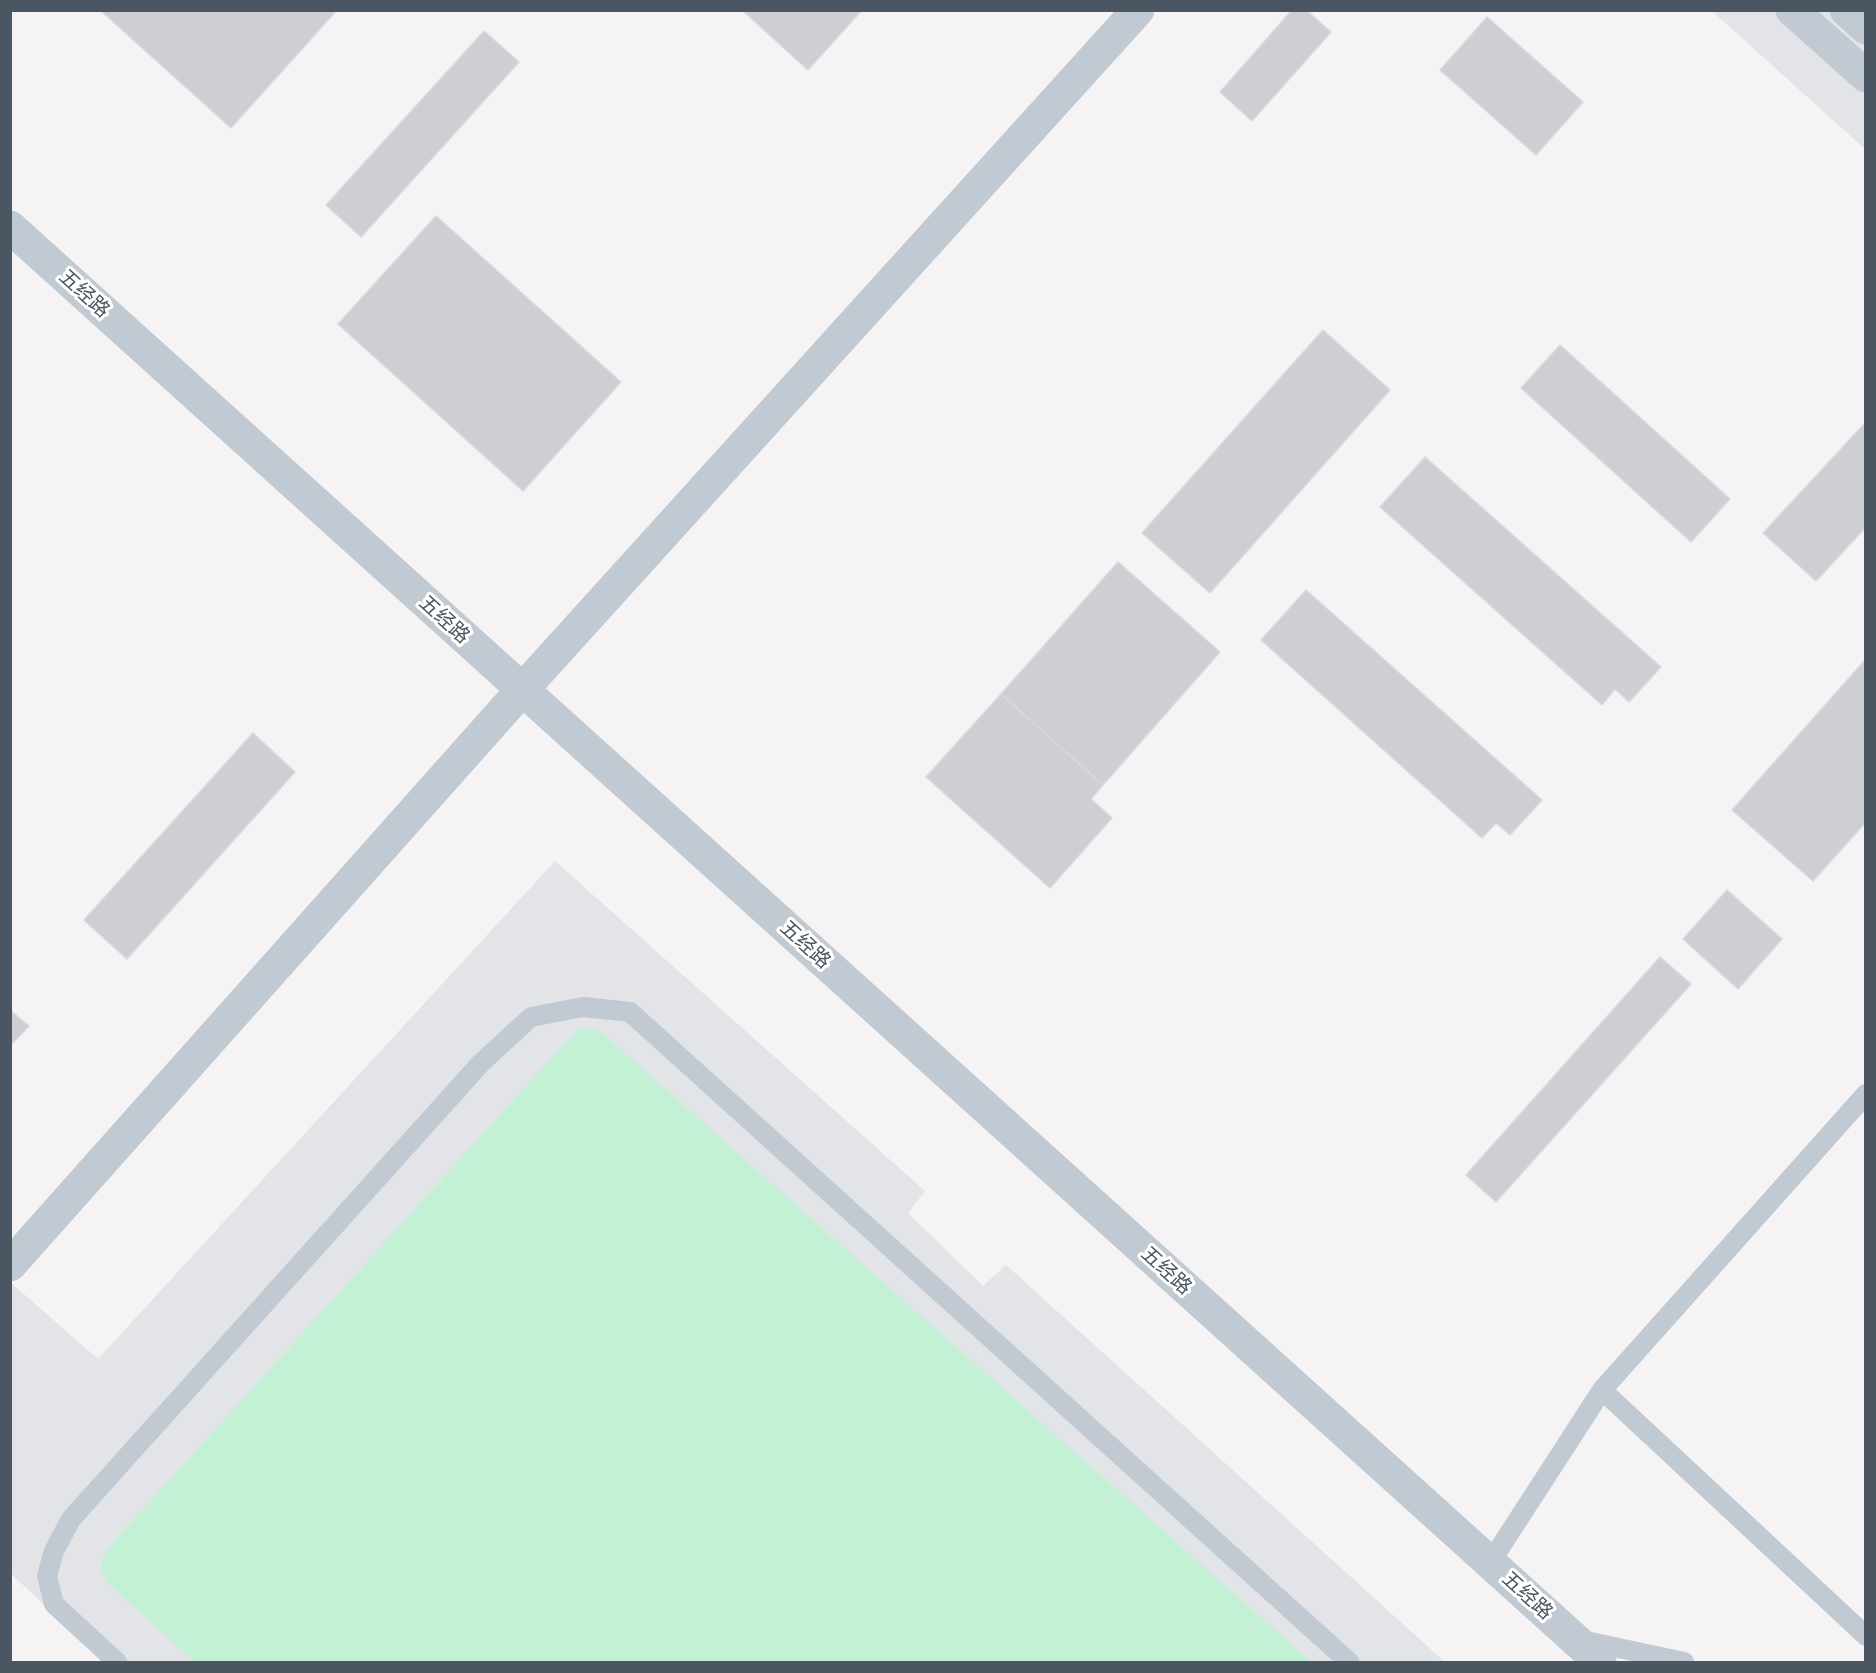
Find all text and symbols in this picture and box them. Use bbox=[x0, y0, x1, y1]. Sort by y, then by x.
street label: 五经路 bbox=[54, 265, 114, 323]
street label: 五经路 bbox=[414, 591, 474, 649]
street label: 五经路 bbox=[775, 916, 835, 974]
street label: 五经路 bbox=[1136, 1242, 1196, 1300]
street label: 五经路 bbox=[1497, 1567, 1557, 1625]

